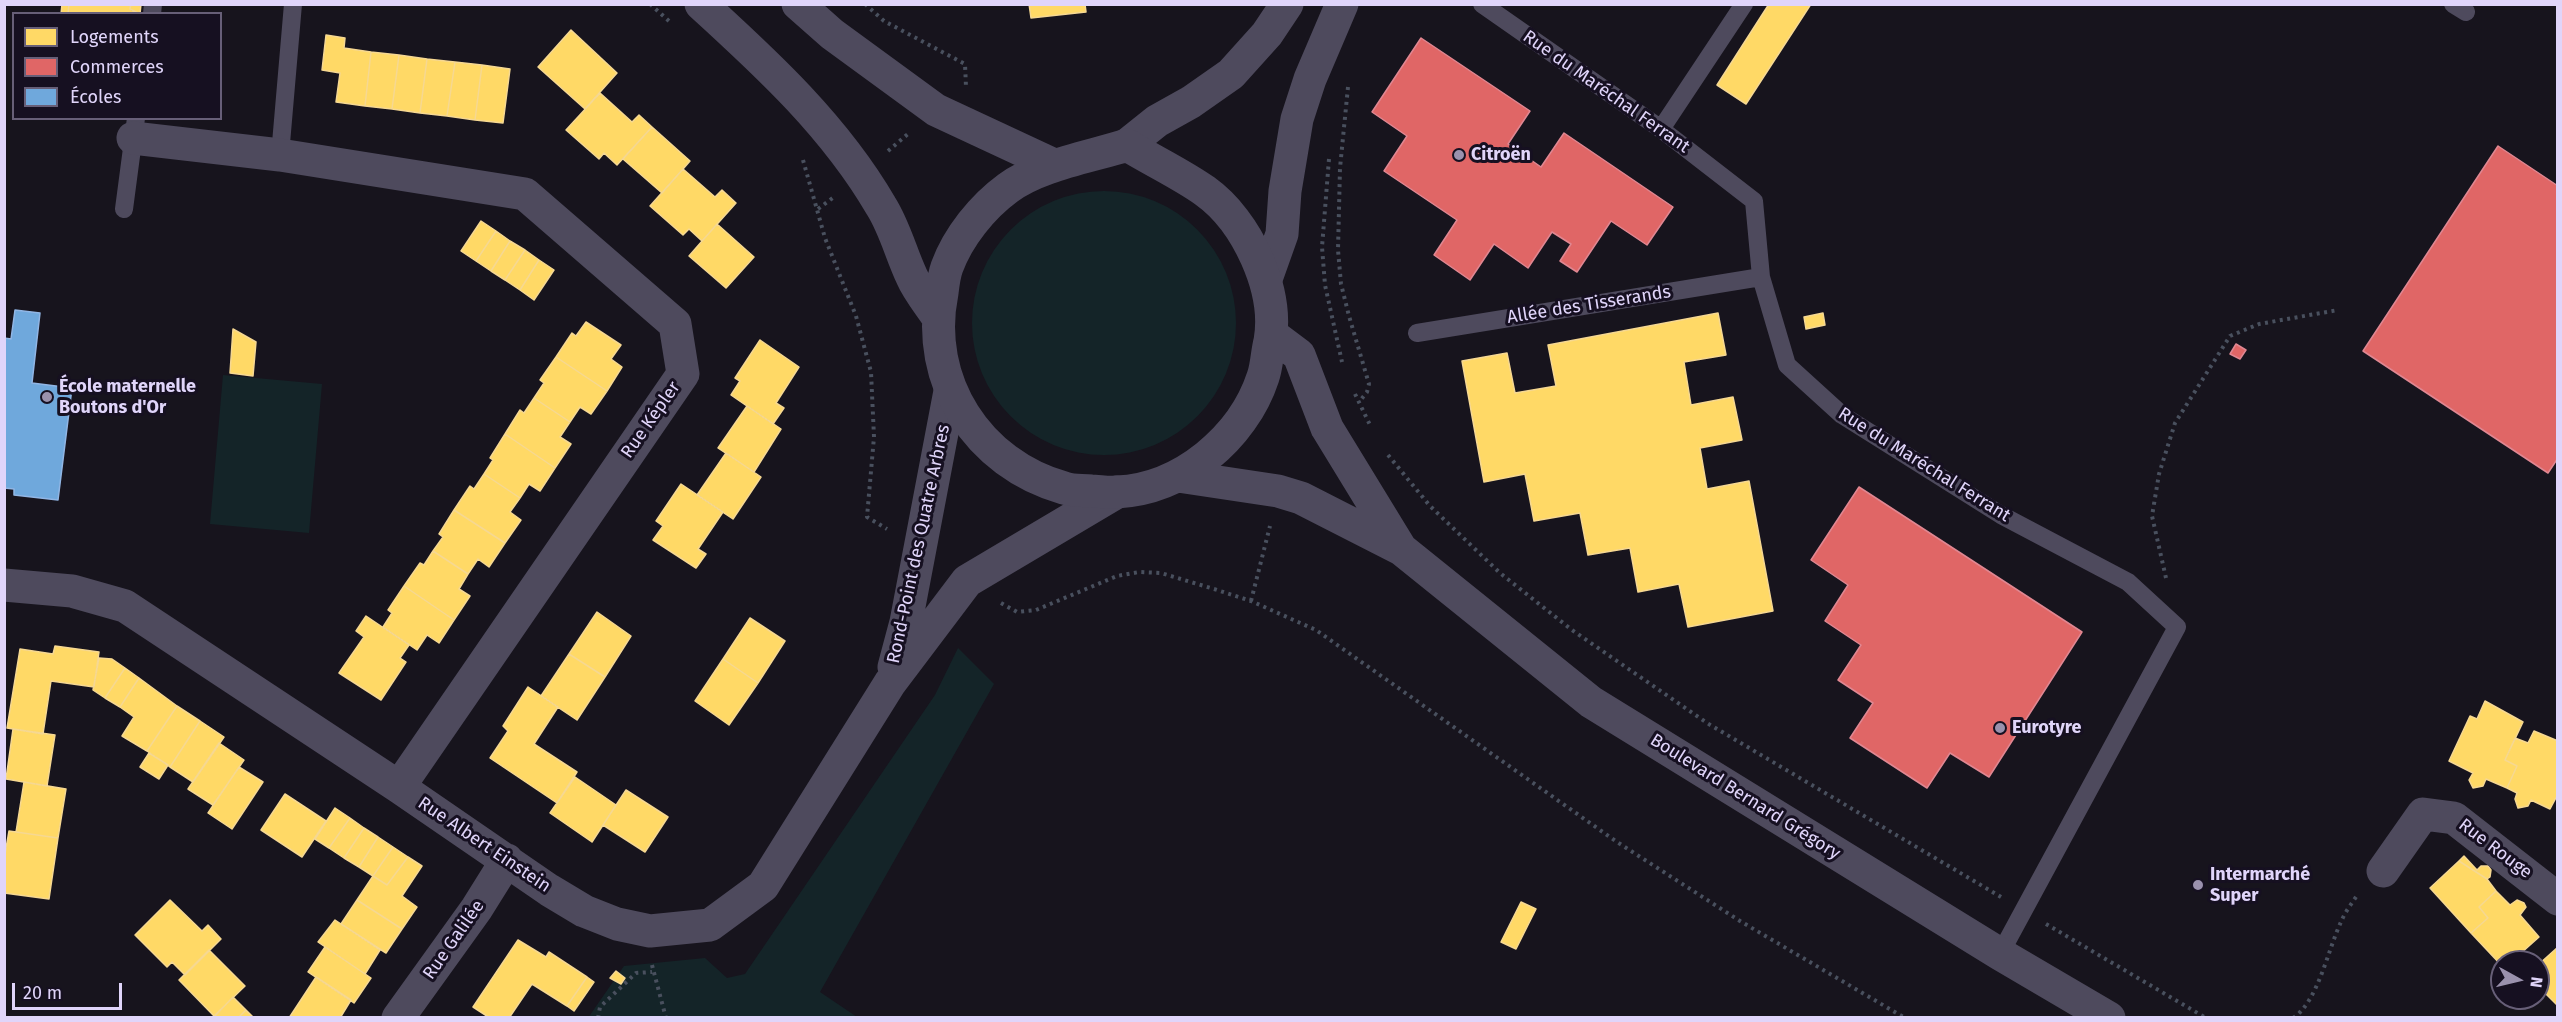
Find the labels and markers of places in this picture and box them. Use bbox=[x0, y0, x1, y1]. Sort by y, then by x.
place label: Citroën bbox=[1471, 144, 1531, 166]
marker: Citroën bbox=[1452, 148, 1466, 162]
place label: École maternelle Boutons d'Or bbox=[59, 376, 196, 418]
marker: École maternelle Boutons d'Or bbox=[40, 390, 54, 404]
place label: Eurotyre bbox=[2012, 717, 2081, 739]
marker: Eurotyre bbox=[1993, 721, 2007, 735]
place label: Intermarché Super bbox=[2210, 864, 2310, 906]
marker: Intermarché Super bbox=[2191, 878, 2205, 892]

